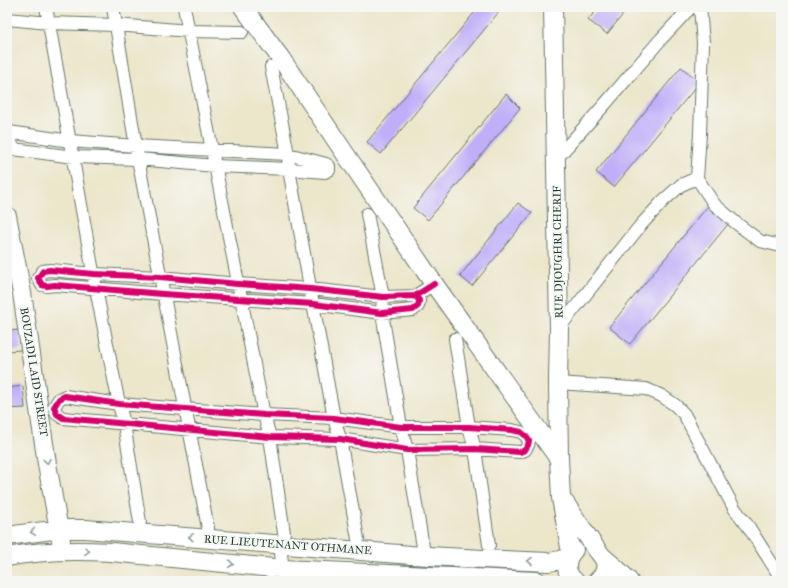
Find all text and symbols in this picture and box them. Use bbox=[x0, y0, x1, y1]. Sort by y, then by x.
street label: RUE DJOUGHRI CHERIF bbox=[550, 185, 567, 319]
street label: BOUZADI LAID STREET bbox=[17, 306, 51, 438]
one-way arrow bbox=[42, 458, 51, 465]
one-way arrow bbox=[30, 527, 36, 536]
one-way arrow bbox=[188, 533, 194, 542]
street label: RUE LIEUTENANT OTHMANE bbox=[204, 533, 373, 557]
one-way arrow bbox=[84, 546, 90, 555]
one-way arrow bbox=[527, 557, 533, 565]
one-way arrow bbox=[228, 559, 234, 568]

